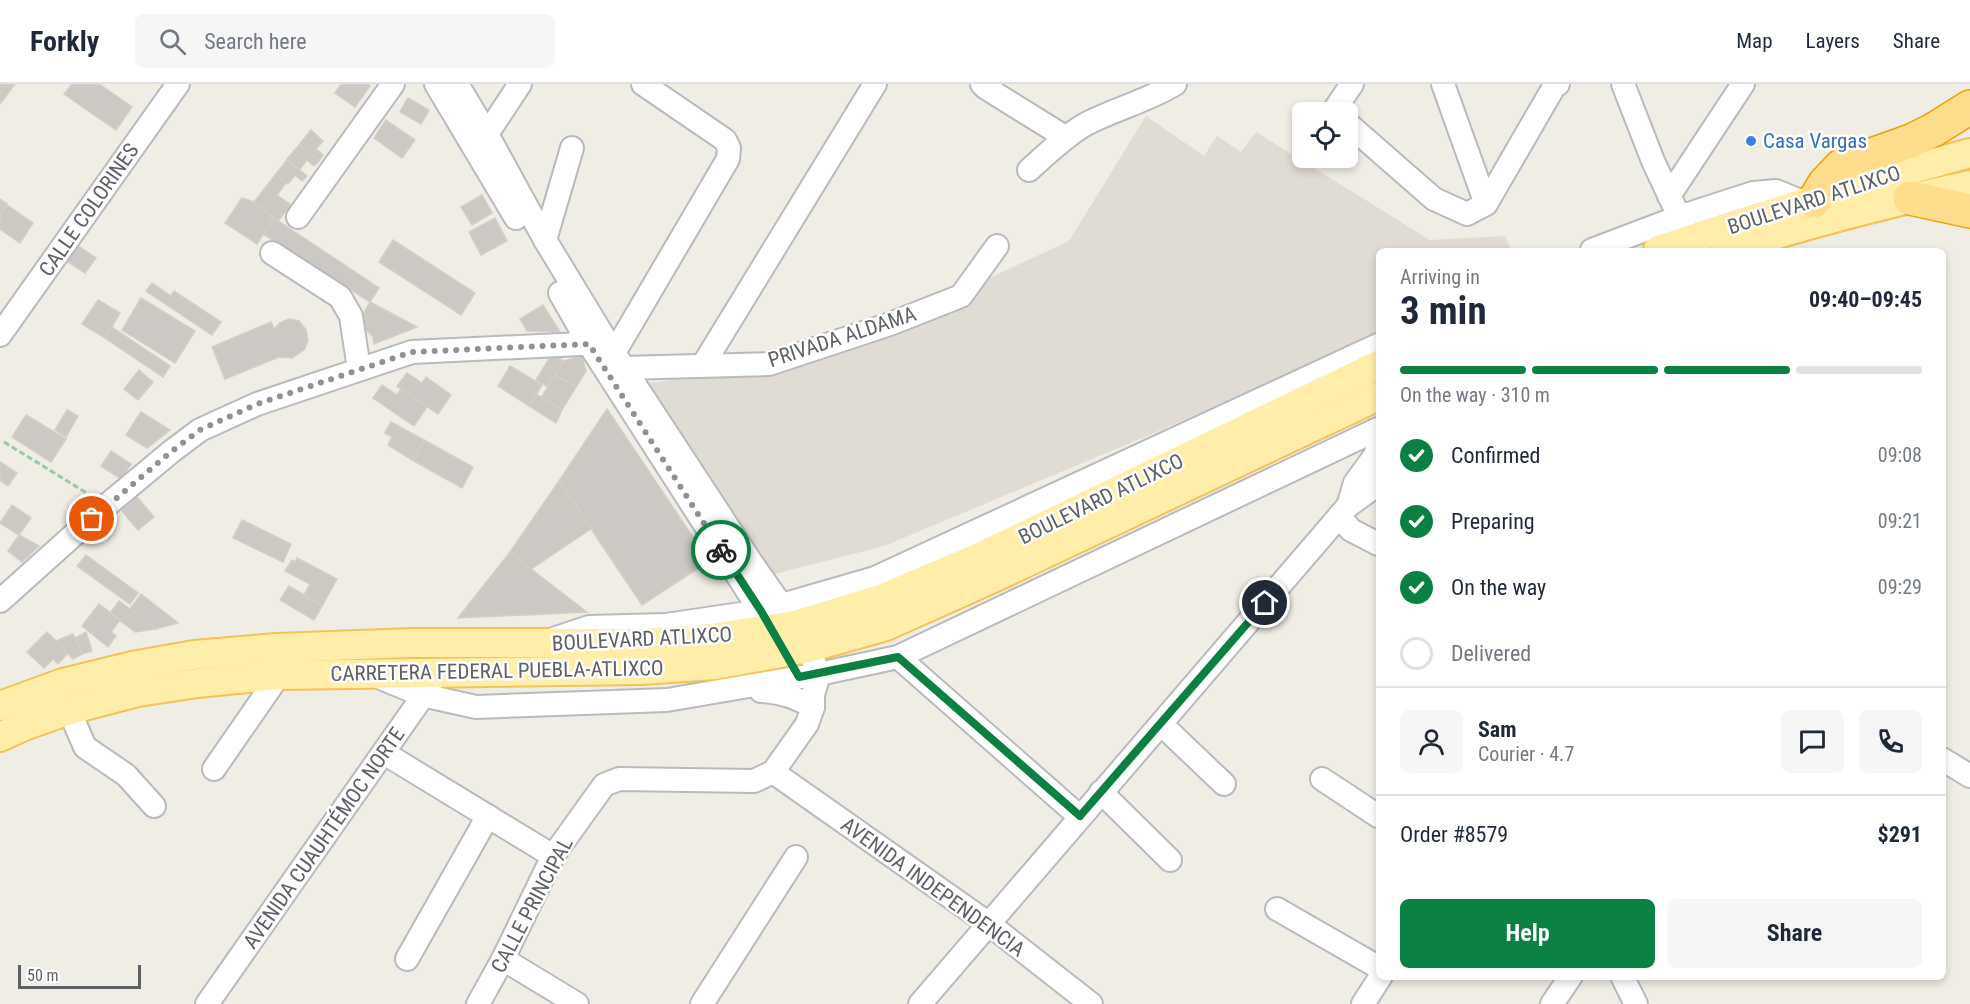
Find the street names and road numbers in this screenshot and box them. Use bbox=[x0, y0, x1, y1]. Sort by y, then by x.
street label: CALLE COLORINES bbox=[34, 139, 144, 281]
street label: BOULEVARD ATLIXCO bbox=[1725, 161, 1903, 239]
street label: PRIVADA ALDAMA bbox=[765, 302, 919, 372]
street label: BOULEVARD ATLIXCO bbox=[1015, 449, 1187, 549]
street label: BOULEVARD ATLIXCO bbox=[551, 622, 733, 656]
street label: CARRETERA FEDERAL PUEBLA-ATLIXCO bbox=[330, 656, 664, 686]
street label: AVENIDA CUAUHTÉMOC NORTE bbox=[238, 723, 410, 953]
street label: AVENIDA INDEPENDENCIA bbox=[837, 812, 1029, 962]
street label: CALLE PRINCIPAL bbox=[486, 833, 578, 977]

